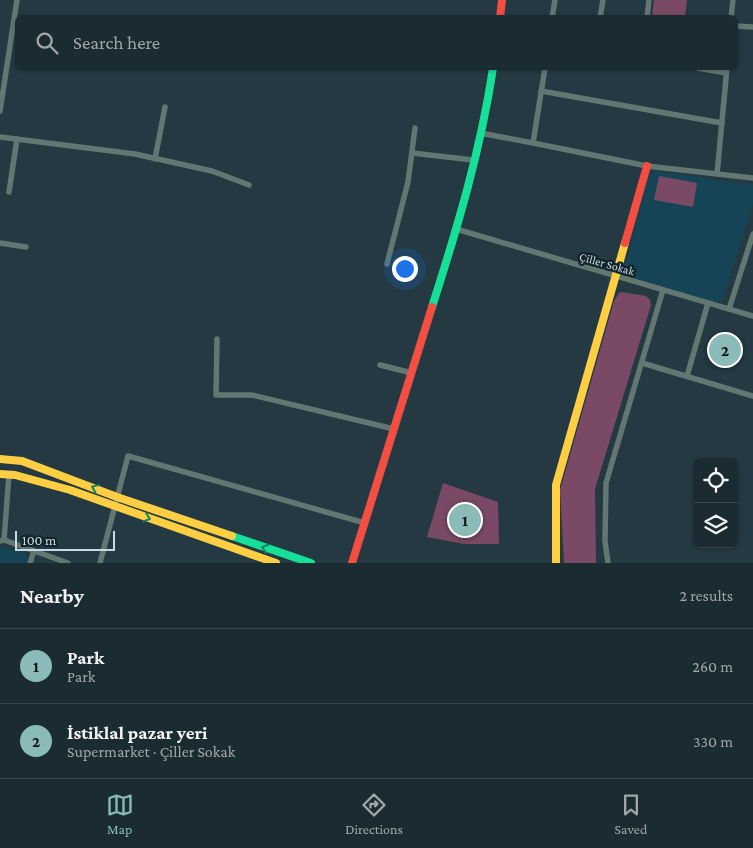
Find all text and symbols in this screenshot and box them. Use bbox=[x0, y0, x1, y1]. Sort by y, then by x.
search box bbox=[15, 15, 738, 70]
icon: search bbox=[33, 29, 61, 57]
text: Search here bbox=[73, 32, 160, 53]
street label: Çiller Sokak bbox=[578, 249, 637, 279]
your location bbox=[392, 256, 418, 282]
pin: 2 bbox=[709, 331, 741, 369]
map controls bbox=[693, 458, 738, 548]
button: locate bbox=[693, 458, 738, 503]
one-way arrow bbox=[91, 484, 100, 494]
pin: 1 bbox=[449, 501, 481, 539]
button: layers bbox=[693, 503, 738, 548]
one-way arrow bbox=[142, 512, 151, 522]
scale bar bbox=[15, 528, 115, 551]
text: 100 m bbox=[22, 532, 56, 548]
one-way arrow bbox=[261, 544, 270, 554]
text: Nearby bbox=[20, 584, 84, 608]
text: 2 results bbox=[680, 587, 733, 604]
text: Park bbox=[67, 647, 104, 668]
text: 1 bbox=[33, 658, 39, 675]
text: 260 m bbox=[692, 658, 733, 675]
text: Park bbox=[67, 668, 95, 685]
text: İstiklal pazar yeri bbox=[67, 722, 208, 743]
text: 2 bbox=[32, 733, 40, 750]
text: 330 m bbox=[693, 733, 733, 750]
text: Supermarket · Çiller Sokak bbox=[67, 743, 235, 760]
tab: Map bbox=[106, 791, 134, 837]
tab: Directions bbox=[345, 791, 403, 837]
tab: Saved bbox=[614, 791, 647, 837]

